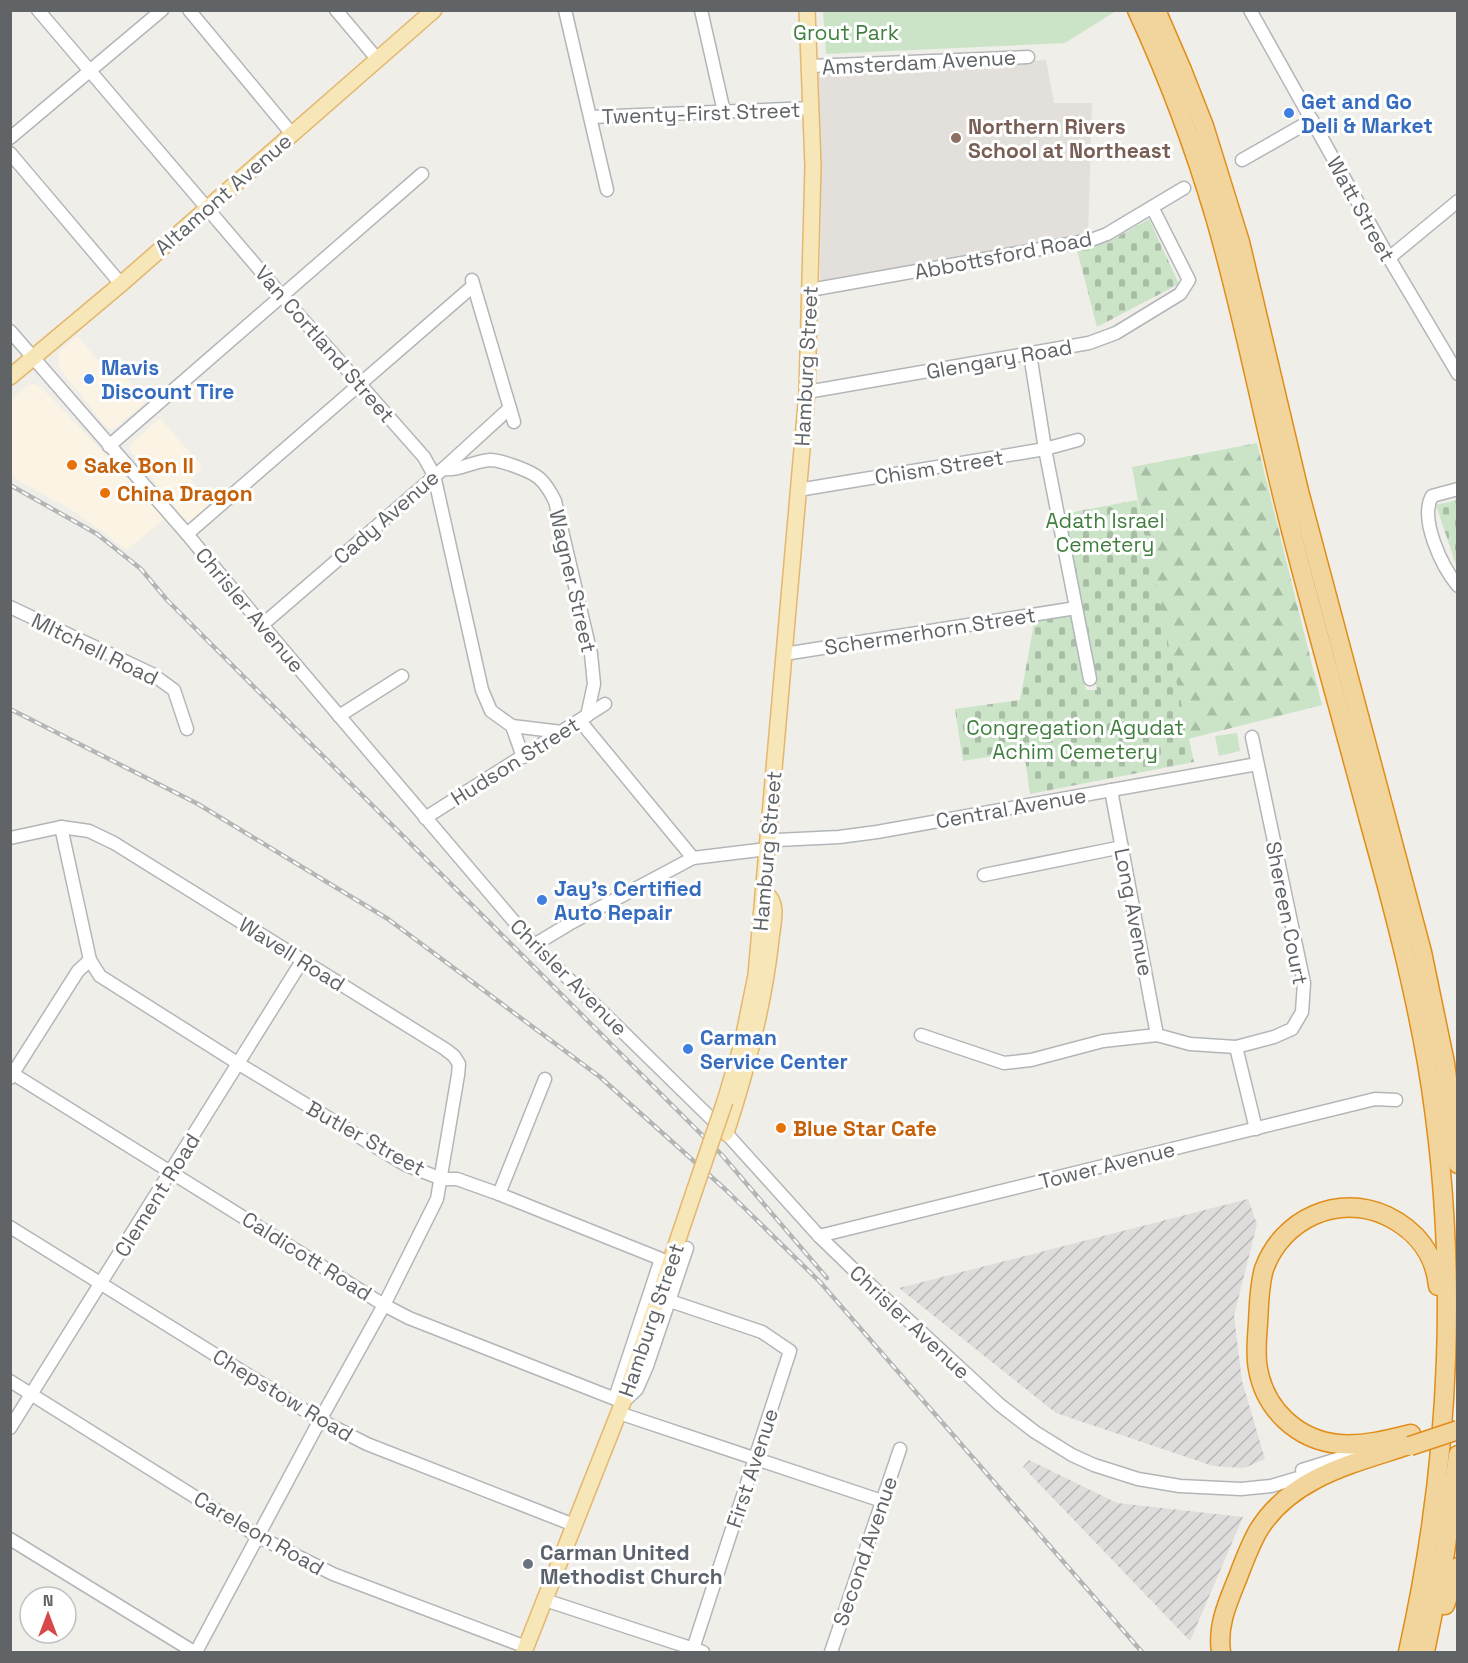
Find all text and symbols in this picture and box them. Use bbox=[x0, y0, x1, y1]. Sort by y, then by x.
park label: Grout Park bbox=[793, 19, 899, 46]
street label: Amsterdam Avenue bbox=[821, 43, 1017, 81]
place label: Get and Go Deli & Market bbox=[1301, 88, 1433, 139]
street label: Twenty-First Street bbox=[601, 96, 801, 130]
marker: Get and Go Deli & Market bbox=[1282, 106, 1296, 120]
place label: Northern Rivers School at Northeast bbox=[968, 113, 1171, 164]
street label: Altamont Avenue bbox=[149, 127, 297, 261]
marker: Northern Rivers School at Northeast bbox=[949, 131, 963, 145]
street label: Watt Street bbox=[1321, 152, 1401, 266]
street label: Abbottsford Road bbox=[912, 225, 1094, 285]
street label: Van Cortland Street bbox=[249, 260, 401, 428]
street label: Hamburg Street bbox=[788, 285, 824, 447]
street label: Glengary Road bbox=[924, 333, 1074, 385]
place label: Mavis Discount Tire bbox=[101, 354, 234, 405]
marker: Mavis Discount Tire bbox=[82, 372, 96, 386]
street label: Chism Street bbox=[873, 443, 1005, 491]
place label: Sake Bon II bbox=[84, 452, 194, 479]
marker: Sake Bon II bbox=[65, 458, 79, 472]
street label: Cady Avenue bbox=[328, 464, 444, 570]
place label: China Dragon bbox=[117, 480, 253, 507]
marker: China Dragon bbox=[98, 486, 112, 500]
street label: Wagner Street bbox=[543, 507, 603, 655]
park label: Adath Israel Cemetery bbox=[1045, 507, 1165, 558]
street label: Chrisler Avenue bbox=[190, 542, 310, 678]
street label: Schermerhorn Street bbox=[823, 601, 1037, 661]
street label: MItchell Road bbox=[27, 607, 163, 691]
street label: Hudson Street bbox=[446, 711, 584, 811]
park label: Congregation Agudat Achim Cemetery bbox=[966, 714, 1184, 765]
street label: Hamburg Street bbox=[747, 770, 787, 932]
street label: Central Avenue bbox=[934, 781, 1088, 835]
street label: Shereen Court bbox=[1260, 839, 1314, 987]
street label: Long Avenue bbox=[1108, 846, 1160, 978]
place label: Jay's Certified Auto Repair bbox=[554, 875, 702, 926]
marker: Jay's Certified Auto Repair bbox=[535, 893, 549, 907]
street label: Wavell Road bbox=[234, 911, 350, 997]
street label: Chrisler Avenue bbox=[505, 913, 633, 1041]
place label: Carman Service Center bbox=[700, 1024, 848, 1075]
marker: Carman Service Center bbox=[681, 1042, 695, 1056]
street label: Butler Street bbox=[302, 1094, 430, 1182]
place label: Blue Star Cafe bbox=[793, 1115, 937, 1142]
marker: Blue Star Cafe bbox=[774, 1121, 788, 1135]
street label: Clement Road bbox=[108, 1128, 206, 1262]
street label: Tower Avenue bbox=[1036, 1135, 1178, 1195]
street label: Caldicott Road bbox=[237, 1205, 377, 1307]
street label: Hamburg Street bbox=[612, 1240, 690, 1400]
street label: Chrisler Avenue bbox=[844, 1259, 976, 1385]
street label: Chepstow Road bbox=[208, 1342, 358, 1448]
street label: First Avenue bbox=[720, 1405, 784, 1531]
street label: Second Avenue bbox=[827, 1473, 903, 1629]
street label: Careleon Road bbox=[189, 1485, 329, 1581]
place label: Carman United Methodist Church bbox=[540, 1539, 723, 1590]
marker: Carman United Methodist Church bbox=[521, 1557, 535, 1571]
north arrow bbox=[18, 1585, 78, 1645]
text: N bbox=[43, 1590, 53, 1611]

